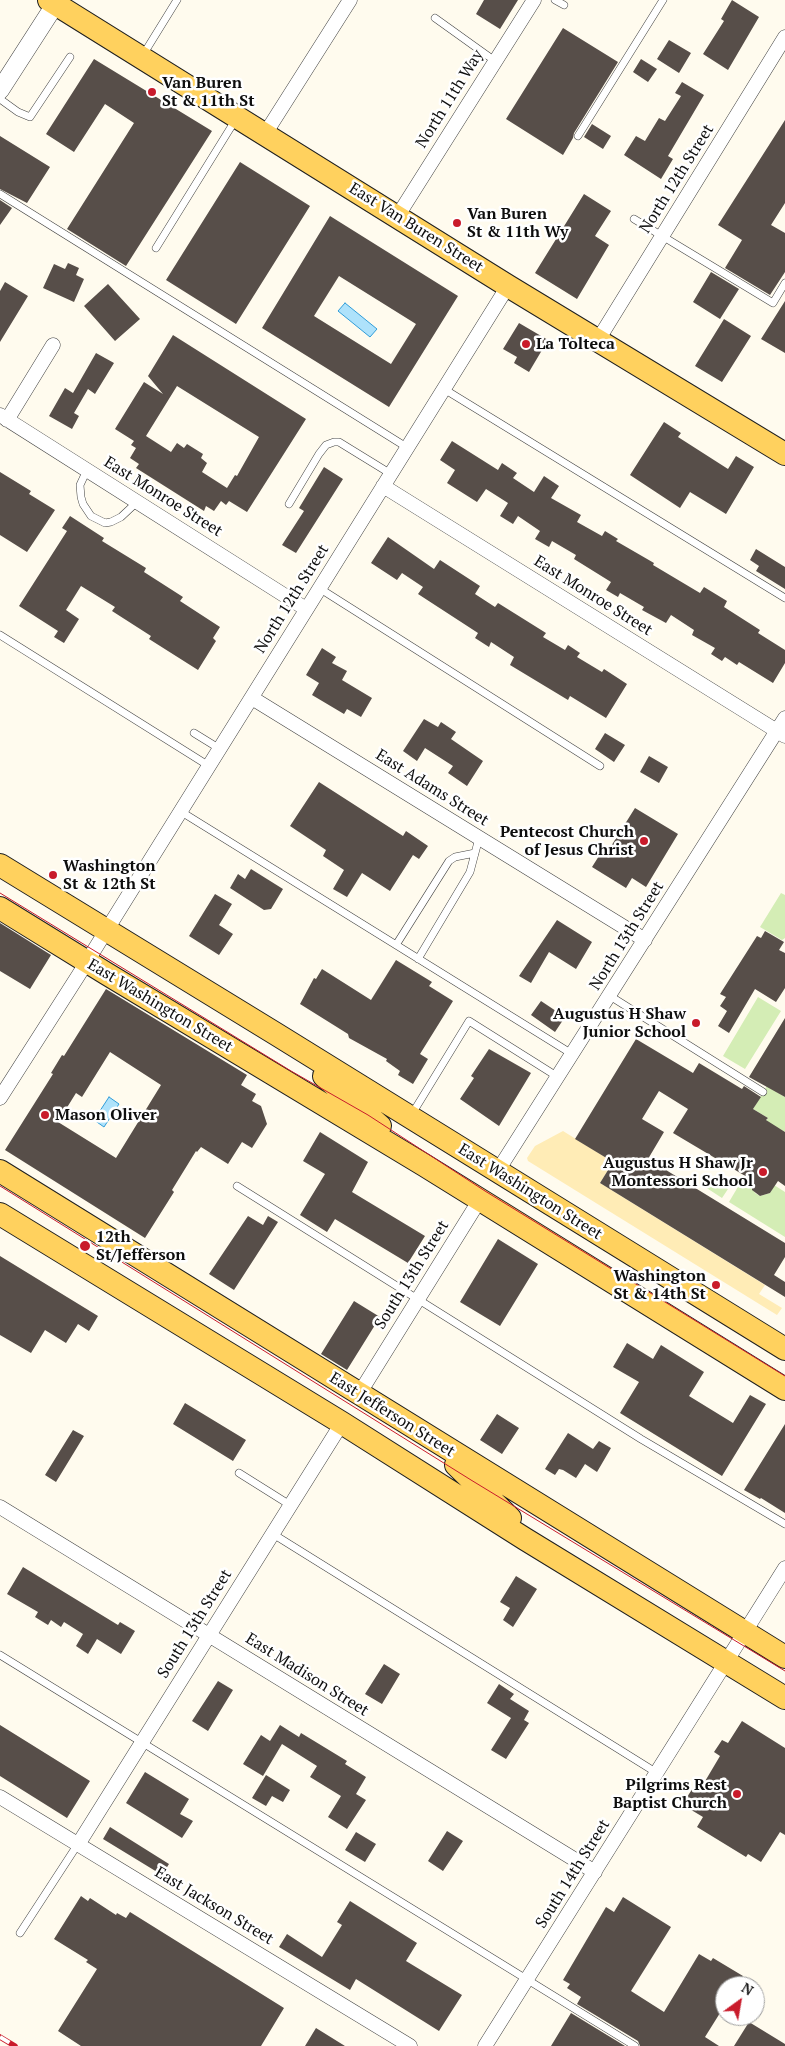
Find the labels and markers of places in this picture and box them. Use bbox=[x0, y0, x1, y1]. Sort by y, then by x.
place label: Van Buren St & 11th St bbox=[162, 73, 255, 111]
marker: Van Buren St & 11th St bbox=[146, 86, 158, 98]
place label: Van Buren St & 11th Wy bbox=[467, 204, 568, 242]
marker: Van Buren St & 11th Wy bbox=[451, 217, 463, 229]
place label: La Tolteca bbox=[536, 334, 615, 354]
marker: La Tolteca bbox=[520, 338, 532, 350]
place label: Pentecost Church of Jesus Christ bbox=[500, 822, 634, 860]
marker: Pentecost Church of Jesus Christ bbox=[638, 835, 650, 847]
place label: Washington St & 12th St bbox=[63, 856, 156, 894]
marker: Washington St & 12th St bbox=[47, 869, 59, 881]
place label: Augustus H Shaw Junior School bbox=[553, 1004, 686, 1042]
marker: Augustus H Shaw Junior School bbox=[690, 1017, 702, 1029]
place label: Mason Oliver bbox=[55, 1105, 157, 1125]
marker: Mason Oliver bbox=[39, 1109, 51, 1121]
place label: Augustus H Shaw Jr Montessori School bbox=[603, 1153, 753, 1191]
marker: Augustus H Shaw Jr Montessori School bbox=[757, 1166, 769, 1178]
place label: 12th St/Jefferson bbox=[96, 1227, 185, 1265]
marker: 12th St/Jefferson bbox=[78, 1239, 92, 1253]
place label: Washington St & 14th St bbox=[613, 1266, 706, 1304]
marker: Washington St & 14th St bbox=[710, 1279, 722, 1291]
place label: Pilgrims Rest Baptist Church bbox=[613, 1775, 727, 1813]
marker: Pilgrims Rest Baptist Church bbox=[731, 1788, 743, 1800]

